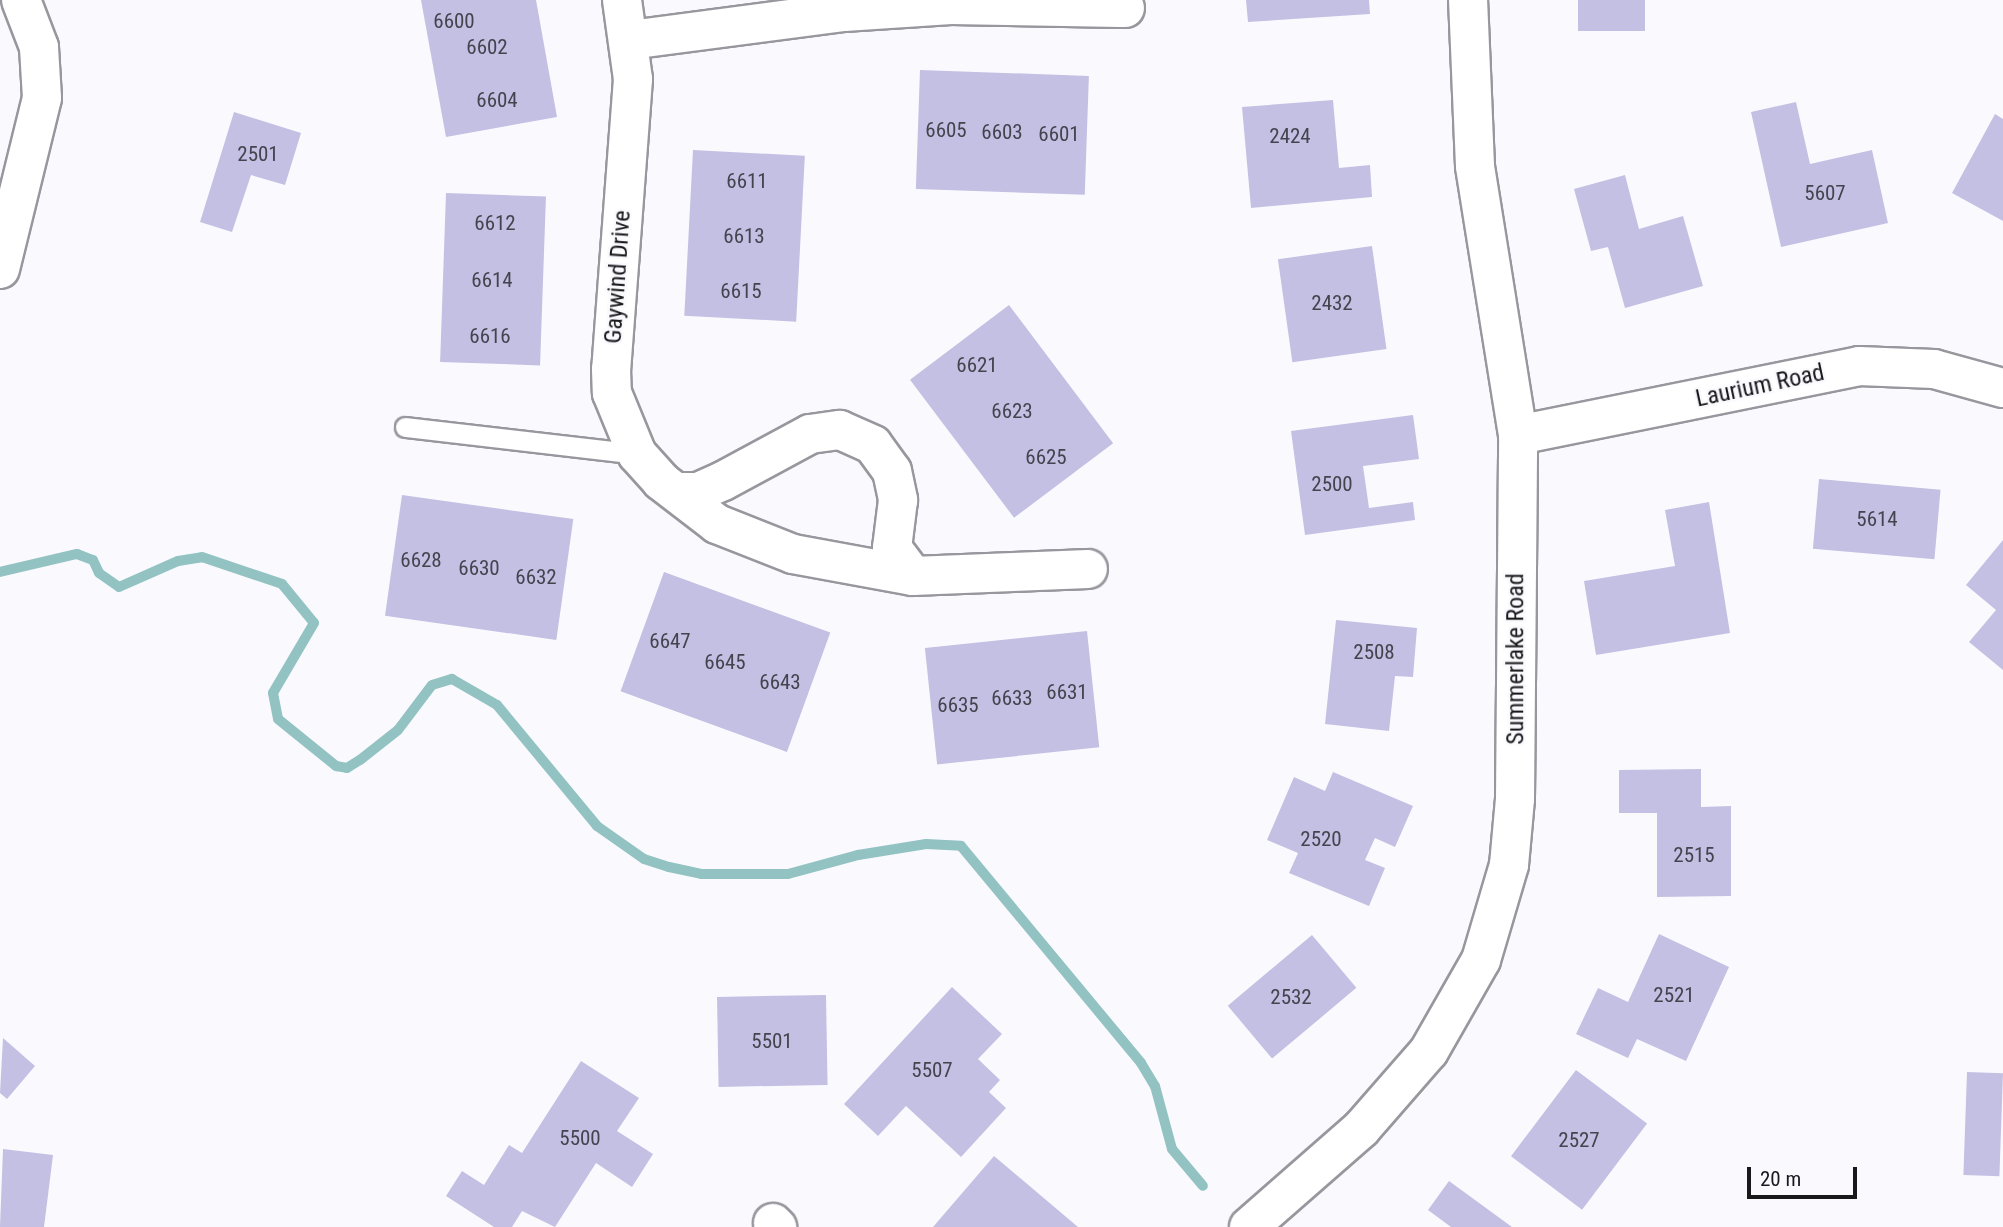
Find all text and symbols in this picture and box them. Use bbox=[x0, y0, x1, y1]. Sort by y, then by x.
house number: 6600 bbox=[433, 8, 475, 34]
house number: 6602 bbox=[466, 34, 508, 60]
house number: 6604 bbox=[476, 87, 518, 113]
house number: 6605 bbox=[925, 117, 967, 143]
house number: 6603 bbox=[981, 119, 1023, 145]
house number: 6601 bbox=[1038, 121, 1080, 147]
house number: 2424 bbox=[1269, 123, 1311, 149]
house number: 2501 bbox=[237, 141, 279, 167]
house number: 6611 bbox=[726, 168, 768, 194]
house number: 5607 bbox=[1804, 180, 1846, 206]
street label: Gaywind Drive bbox=[599, 209, 637, 345]
house number: 6612 bbox=[474, 210, 516, 236]
house number: 6613 bbox=[723, 223, 765, 249]
house number: 6614 bbox=[471, 267, 513, 293]
house number: 6615 bbox=[720, 278, 762, 304]
house number: 2432 bbox=[1311, 290, 1353, 316]
house number: 6616 bbox=[469, 323, 511, 349]
house number: 6621 bbox=[956, 352, 998, 378]
street label: Laurium Road bbox=[1693, 358, 1827, 414]
house number: 6623 bbox=[991, 398, 1033, 424]
house number: 6625 bbox=[1025, 444, 1067, 470]
house number: 2500 bbox=[1311, 471, 1353, 497]
house number: 5614 bbox=[1856, 506, 1898, 532]
house number: 6628 bbox=[400, 547, 442, 573]
house number: 6630 bbox=[458, 555, 500, 581]
house number: 6632 bbox=[515, 564, 557, 590]
street label: Summerlake Road bbox=[1502, 573, 1530, 745]
house number: 6647 bbox=[649, 628, 691, 654]
house number: 2508 bbox=[1353, 639, 1395, 665]
house number: 6645 bbox=[704, 649, 746, 675]
house number: 6643 bbox=[759, 669, 801, 695]
house number: 6631 bbox=[1046, 679, 1088, 705]
house number: 6633 bbox=[991, 685, 1033, 711]
house number: 6635 bbox=[937, 692, 979, 718]
house number: 2520 bbox=[1300, 826, 1342, 852]
house number: 2515 bbox=[1673, 842, 1715, 868]
house number: 2521 bbox=[1653, 982, 1695, 1008]
house number: 2532 bbox=[1270, 984, 1312, 1010]
house number: 5501 bbox=[751, 1028, 793, 1054]
house number: 5507 bbox=[911, 1057, 953, 1083]
house number: 5500 bbox=[559, 1125, 601, 1151]
house number: 2527 bbox=[1558, 1127, 1600, 1153]
scale bar bbox=[1751, 1154, 1861, 1198]
text: 20 m bbox=[1760, 1167, 1801, 1191]

